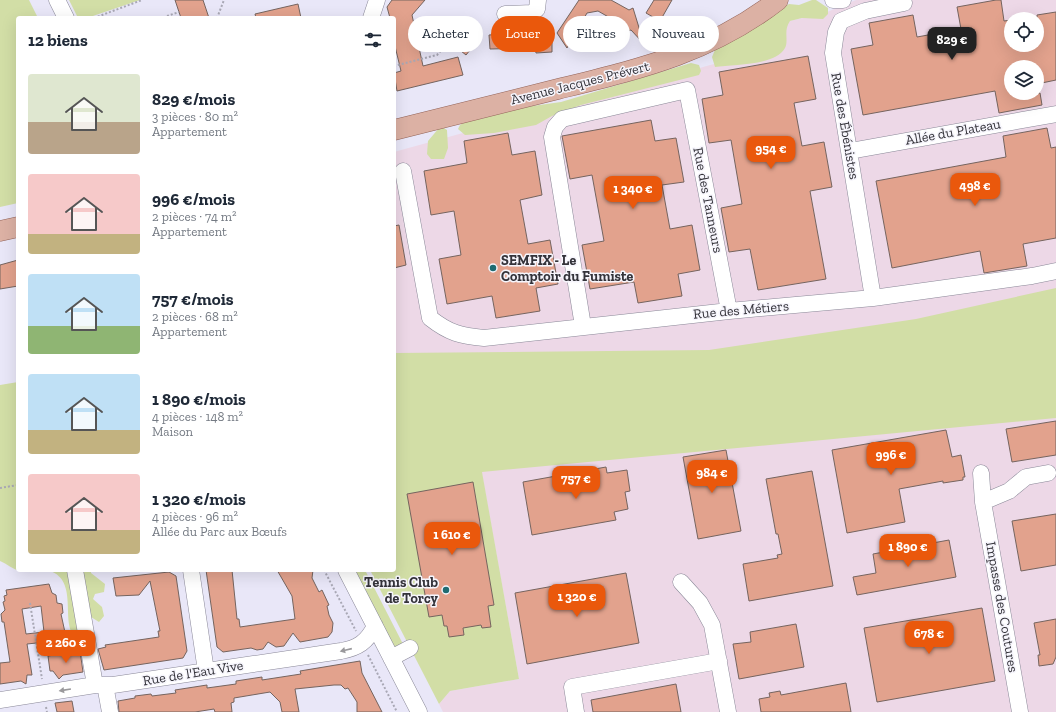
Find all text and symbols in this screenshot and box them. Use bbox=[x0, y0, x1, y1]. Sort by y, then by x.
map controls bbox=[1004, 12, 1044, 100]
button: locate bbox=[1004, 12, 1044, 52]
chip: Acheter bbox=[408, 16, 483, 52]
chip: Louer bbox=[491, 16, 555, 52]
chip: Filtres bbox=[563, 16, 630, 52]
chip: Nouveau bbox=[638, 16, 719, 52]
pin: 829 € bbox=[924, 27, 980, 61]
icon: filters bbox=[362, 29, 384, 51]
text: 12 biens bbox=[28, 30, 88, 50]
text: 829 € bbox=[936, 32, 968, 47]
street label: Avenue Jacques Prévert bbox=[509, 57, 652, 108]
button: layers bbox=[1004, 60, 1044, 100]
street label: Rue des Ébénistes bbox=[827, 71, 863, 181]
text: 829 €/mois bbox=[152, 89, 235, 109]
icon: home bbox=[60, 90, 108, 138]
text: 3 pièces · 80 m² bbox=[152, 109, 238, 124]
street label: Allée du Plateau bbox=[904, 115, 1002, 149]
text: Appartement bbox=[152, 124, 227, 139]
pin: 954 € bbox=[743, 136, 799, 170]
text: 954 € bbox=[755, 141, 787, 156]
street label: Rue des Tanneurs bbox=[689, 146, 727, 254]
pin: 498 € bbox=[947, 173, 1003, 207]
pin: 1 340 € bbox=[596, 176, 670, 210]
text: 498 € bbox=[959, 178, 991, 193]
text: 1 340 € bbox=[613, 181, 653, 196]
text: 996 €/mois bbox=[152, 189, 235, 209]
icon: home bbox=[60, 190, 108, 238]
text: 2 pièces · 74 m² bbox=[152, 209, 237, 224]
text: Appartement bbox=[152, 224, 227, 239]
place label: SEMFIX - Le Comptoir du Fumiste bbox=[501, 252, 634, 285]
marker: SEMFIX - Le Comptoir du Fumiste bbox=[488, 263, 498, 273]
text: 757 €/mois bbox=[152, 289, 234, 309]
icon: home bbox=[60, 290, 108, 338]
street label: Rue des Métiers bbox=[692, 297, 790, 323]
text: 2 pièces · 68 m² bbox=[152, 309, 238, 324]
text: Appartement bbox=[152, 324, 227, 339]
text: 1 890 €/mois bbox=[152, 389, 246, 409]
icon: home bbox=[60, 390, 108, 438]
text: 4 pièces · 148 m² bbox=[152, 409, 243, 424]
text: Maison bbox=[152, 424, 193, 439]
pin: 996 € bbox=[863, 442, 919, 476]
text: 996 € bbox=[875, 447, 907, 462]
pin: 984 € bbox=[684, 460, 740, 494]
text: 984 € bbox=[696, 465, 728, 480]
pin: 757 € bbox=[548, 466, 604, 500]
text: 757 € bbox=[561, 471, 591, 486]
text: 1 320 €/mois bbox=[152, 489, 246, 509]
icon: home bbox=[60, 490, 108, 538]
text: 4 pièces · 96 m² bbox=[152, 509, 238, 524]
pin: 1 610 € bbox=[415, 522, 489, 556]
text: Allée du Parc aux Bœufs bbox=[152, 524, 287, 539]
text: 1 610 € bbox=[433, 527, 471, 542]
pin: 1 890 € bbox=[871, 534, 945, 568]
text: 1 890 € bbox=[888, 539, 928, 554]
street label: Impasse des Coutures bbox=[982, 540, 1022, 674]
place label: Tennis Club de Torcy bbox=[364, 574, 439, 607]
pin: 1 320 € bbox=[540, 584, 614, 618]
marker: Tennis Club de Torcy bbox=[441, 585, 451, 595]
text: 1 320 € bbox=[557, 589, 597, 604]
pin: 678 € bbox=[901, 621, 957, 655]
text: 678 € bbox=[914, 626, 944, 641]
pin: 2 260 € bbox=[29, 630, 103, 664]
text: 2 260 € bbox=[46, 635, 86, 650]
one-way arrow bbox=[340, 647, 353, 653]
street label: Rue de l'Eau Vive bbox=[142, 657, 245, 689]
one-way arrow bbox=[59, 687, 72, 693]

